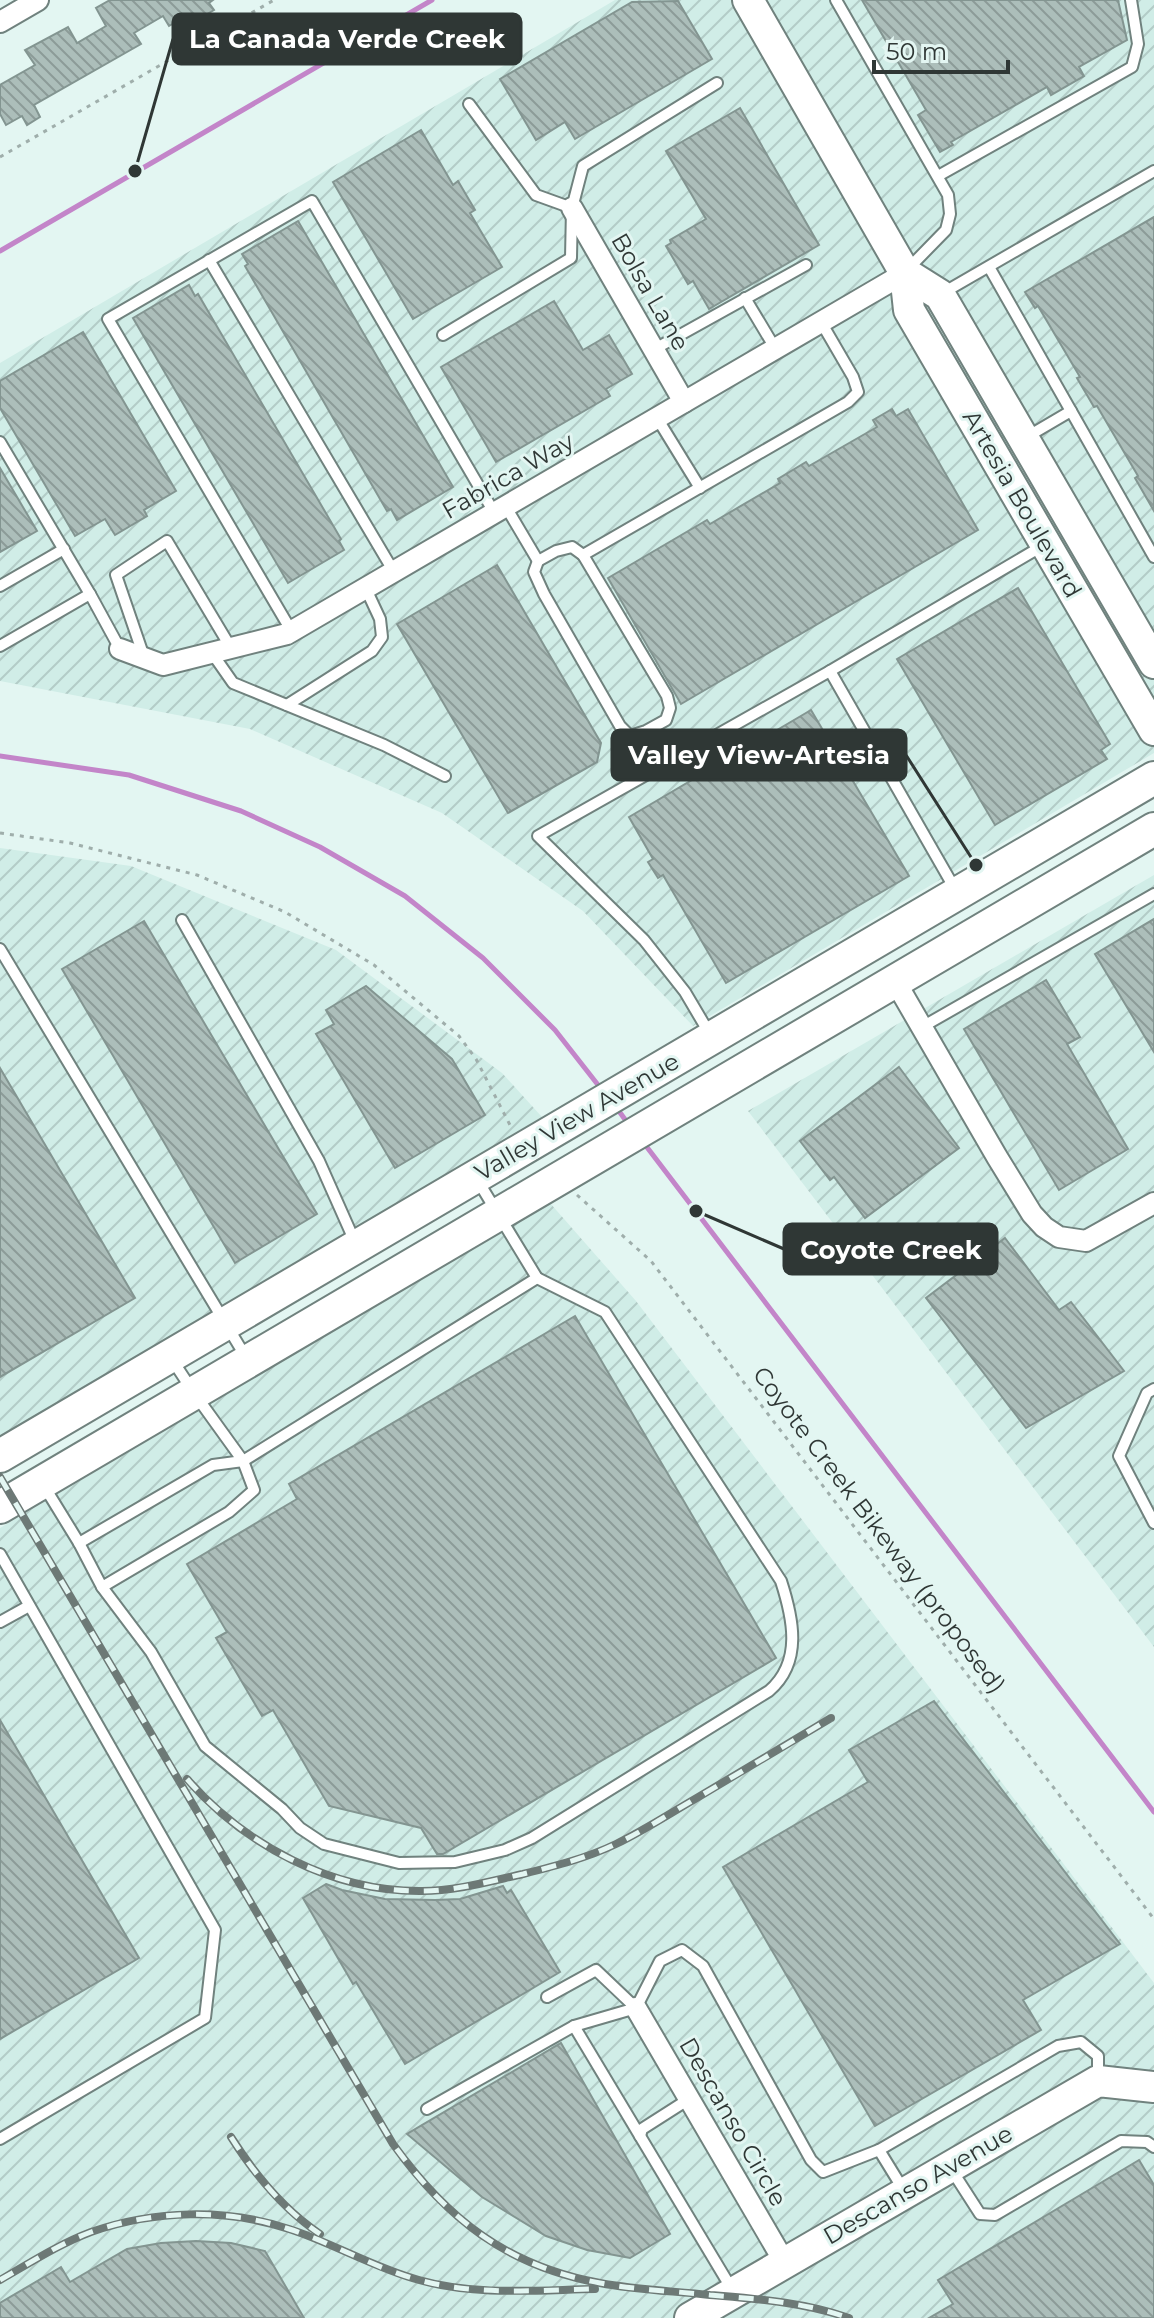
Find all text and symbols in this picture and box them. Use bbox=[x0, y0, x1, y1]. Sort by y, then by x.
callout: La Canada Verde Creek bbox=[173, 14, 521, 64]
text: La Canada Verde Creek bbox=[189, 23, 506, 55]
scale bar bbox=[874, 24, 1008, 74]
text: 50 m bbox=[886, 37, 947, 66]
street label: Bolsa Lane bbox=[605, 228, 696, 356]
street label: Artesia Boulevard bbox=[957, 405, 1088, 603]
street label: Fabrica Way bbox=[437, 426, 579, 525]
callout: Valley View-Artesia bbox=[612, 730, 906, 780]
text: Valley View-Artesia bbox=[627, 739, 890, 771]
street label: Valley View Avenue bbox=[469, 1046, 684, 1187]
callout: Coyote Creek bbox=[784, 1224, 997, 1274]
text: Coyote Creek bbox=[800, 1234, 983, 1266]
street label: Coyote Creek Bikeway (proposed) bbox=[747, 1361, 1012, 1699]
street label: Descanso Circle bbox=[673, 2032, 794, 2211]
street label: Descanso Avenue bbox=[818, 2119, 1017, 2251]

